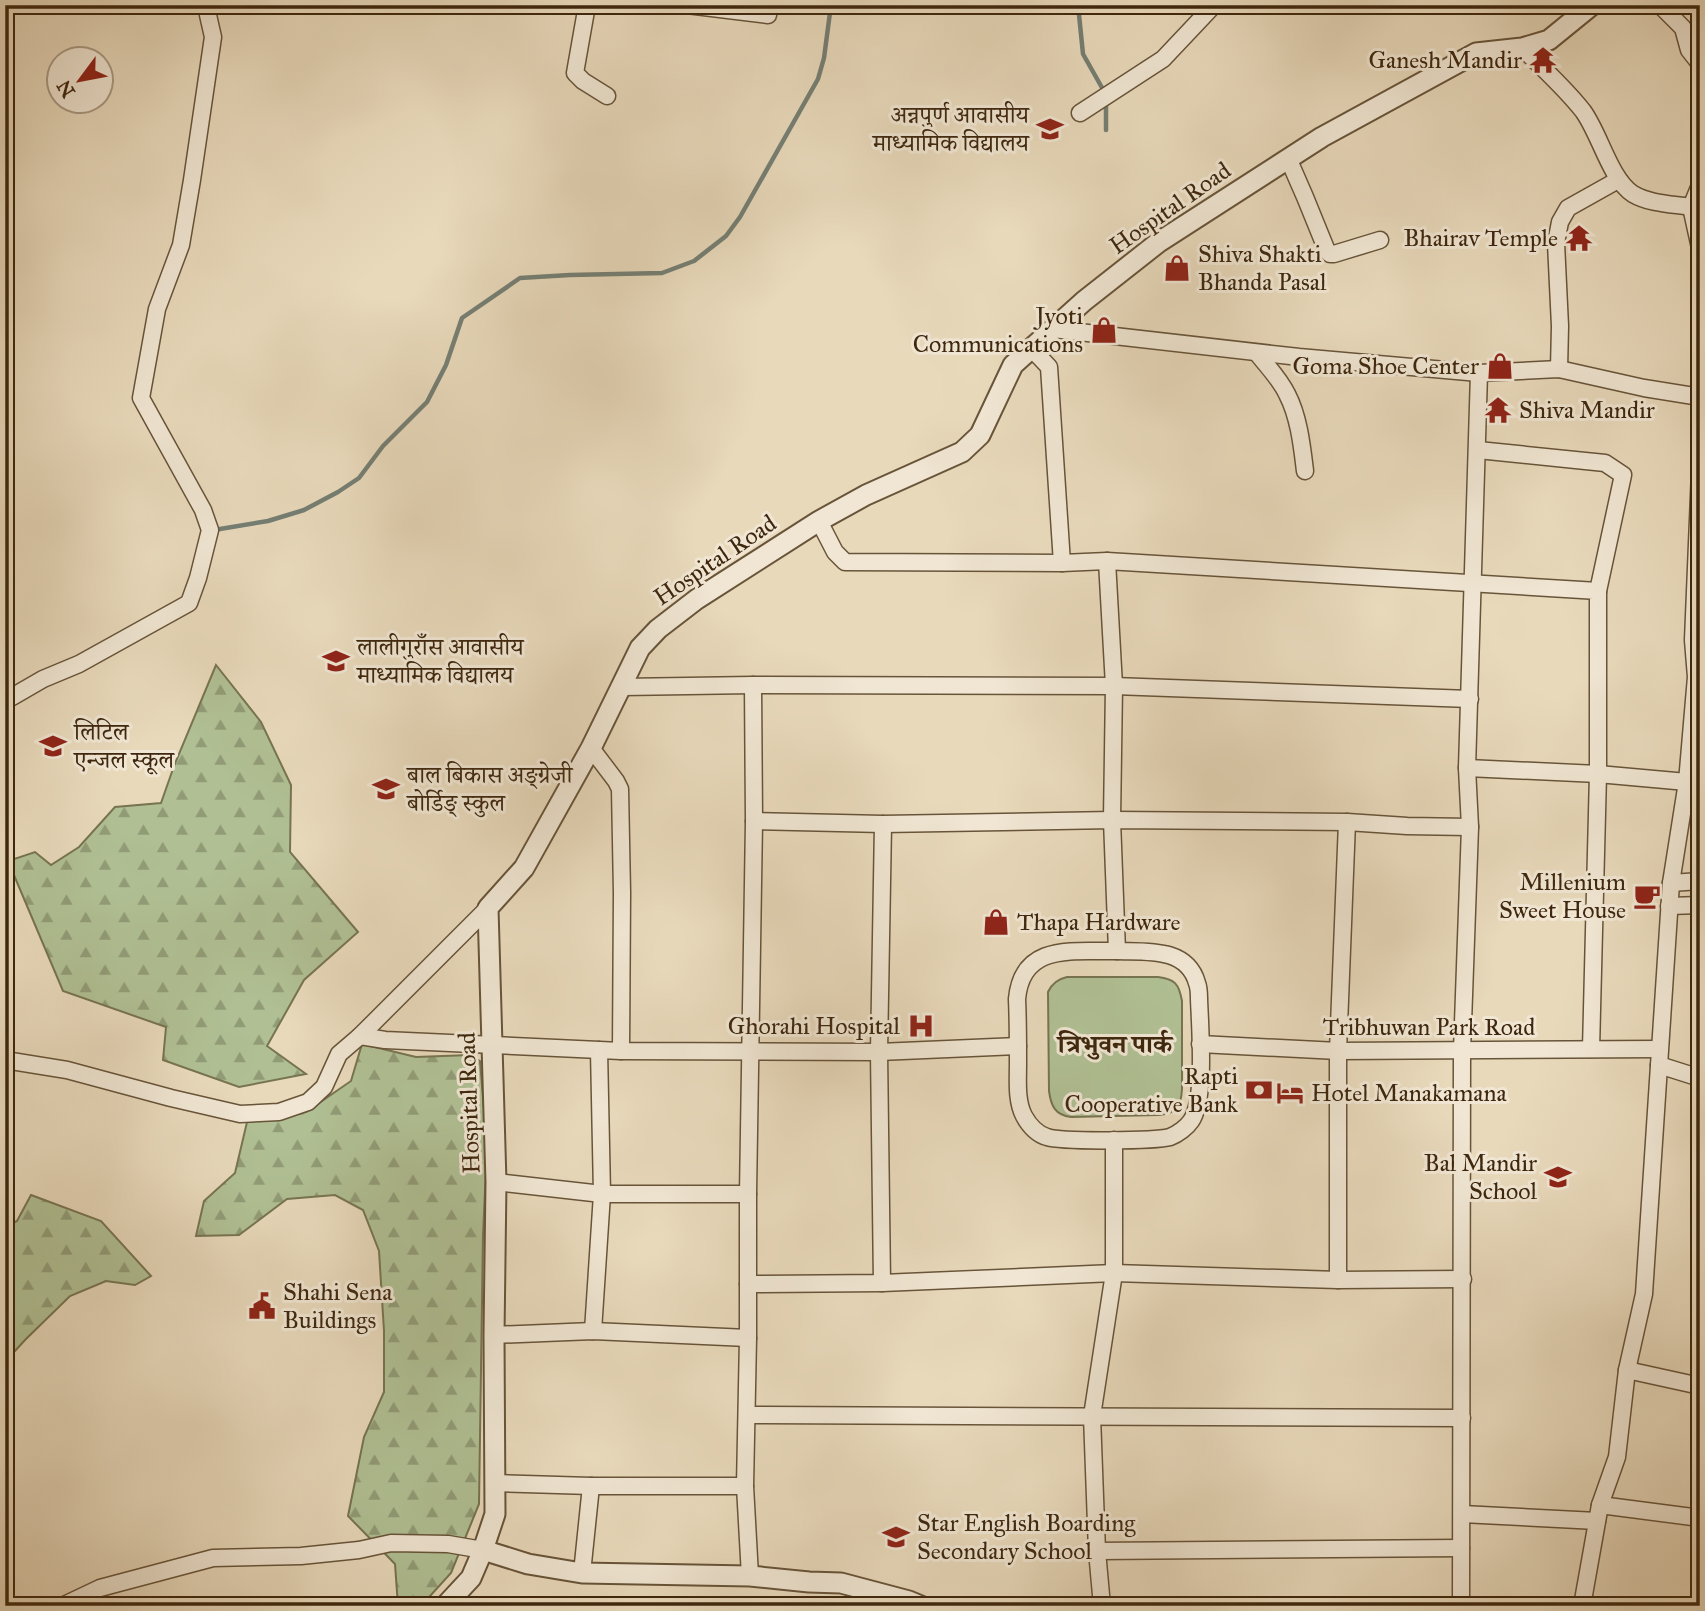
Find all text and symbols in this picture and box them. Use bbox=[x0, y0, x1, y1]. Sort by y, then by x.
place label: Ganesh Mandir bbox=[1369, 45, 1522, 75]
temple icon: Ganesh Mandir bbox=[1528, 45, 1558, 75]
north arrow bbox=[46, 46, 116, 116]
text: N bbox=[52, 76, 80, 102]
place label: अन्नपुर्ण आवासीय माध्यामिक विद्यालय bbox=[872, 100, 1031, 158]
school or university icon: अन्नपुर्ण आवासीय माध्यामिक विद्यालय bbox=[1035, 114, 1065, 144]
street label: Hospital Road bbox=[1103, 155, 1237, 261]
place label: Bhairav Temple bbox=[1403, 223, 1558, 253]
temple icon: Bhairav Temple bbox=[1564, 223, 1594, 253]
place label: Shiva Shakti Bhanda Pasal bbox=[1198, 239, 1327, 297]
shop icon: Shiva Shakti Bhanda Pasal bbox=[1162, 253, 1192, 283]
place label: Jyoti Communications bbox=[913, 301, 1083, 359]
shop icon: Jyoti Communications bbox=[1089, 315, 1119, 345]
place label: Goma Shoe Center bbox=[1293, 351, 1479, 381]
shop icon: Goma Shoe Center bbox=[1485, 351, 1515, 381]
temple icon: Shiva Mandir bbox=[1483, 395, 1513, 425]
place label: Shiva Mandir bbox=[1519, 395, 1655, 425]
street label: Hospital Road bbox=[648, 508, 782, 612]
place label: लालीगुराँस आवासीय माध्यामिक विद्यालय bbox=[356, 632, 525, 690]
school or university icon: लालीगुराँस आवासीय माध्यामिक विद्यालय bbox=[321, 646, 351, 676]
place label: लिटिल एन्जल स्कूल bbox=[73, 717, 175, 775]
school or university icon: लिटिल एन्जल स्कूल bbox=[38, 731, 68, 761]
place label: बाल बिकास अङ्ग्रेजी बोर्डिङ् स्कुल bbox=[406, 760, 573, 818]
school or university icon: बाल बिकास अङ्ग्रेजी बोर्डिङ् स्कुल bbox=[371, 774, 401, 804]
place label: Millenium Sweet House bbox=[1499, 867, 1626, 925]
cafe icon: Millenium Sweet House bbox=[1632, 881, 1662, 911]
shop icon: Thapa Hardware bbox=[981, 907, 1011, 937]
place label: Thapa Hardware bbox=[1017, 907, 1181, 937]
place label: Ghorahi Hospital bbox=[728, 1011, 901, 1041]
hospital icon: Ghorahi Hospital bbox=[906, 1011, 936, 1041]
street label: Tribhuwan Park Road bbox=[1323, 1012, 1535, 1042]
district label: त्रिभुवन पार्क bbox=[1056, 1028, 1174, 1060]
street label: Hospital Road bbox=[452, 1032, 486, 1174]
place label: Rapti Cooperative Bank bbox=[1065, 1061, 1239, 1119]
bank icon: Rapti Cooperative Bank bbox=[1244, 1075, 1274, 1105]
hotel icon: Hotel Manakamana bbox=[1275, 1078, 1305, 1108]
place label: Hotel Manakamana bbox=[1311, 1078, 1507, 1108]
place label: Bal Mandir School bbox=[1424, 1148, 1538, 1206]
school or university icon: Bal Mandir School bbox=[1543, 1162, 1573, 1192]
place label: Shahi Sena Buildings bbox=[283, 1277, 393, 1335]
public building icon: Shahi Sena Buildings bbox=[247, 1291, 277, 1321]
place label: Star English Boarding Secondary School bbox=[917, 1508, 1136, 1566]
school or university icon: Star English Boarding Secondary School bbox=[881, 1522, 911, 1552]

